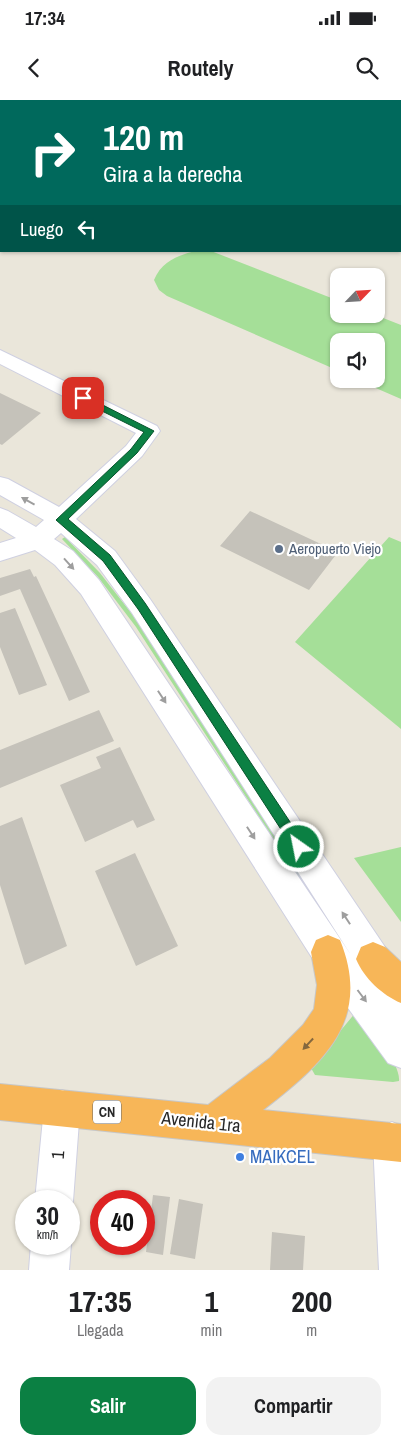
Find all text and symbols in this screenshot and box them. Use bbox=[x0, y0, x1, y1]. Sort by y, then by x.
text: 17:34 bbox=[25, 5, 65, 31]
text: Routely bbox=[167, 53, 234, 83]
icon: back bbox=[20, 54, 48, 82]
icon: search bbox=[353, 54, 381, 82]
text: 120 m bbox=[103, 114, 184, 161]
icon: right bbox=[20, 120, 85, 185]
text: Gira a la derecha bbox=[103, 159, 242, 189]
icon: left bbox=[73, 215, 101, 243]
text: Luego bbox=[20, 216, 63, 242]
north arrow bbox=[330, 268, 385, 322]
map controls bbox=[330, 268, 385, 388]
button: sound bbox=[330, 333, 385, 388]
pin bbox=[62, 377, 104, 419]
icon: arrive bbox=[69, 384, 97, 412]
one-way arrow bbox=[21, 497, 36, 505]
place label: Aeropuerto Viejo bbox=[288, 538, 381, 559]
marker: Aeropuerto Viejo bbox=[273, 543, 285, 555]
one-way arrow bbox=[63, 557, 75, 569]
one-way arrow bbox=[157, 690, 166, 704]
position arrow bbox=[272, 820, 324, 872]
one-way arrow bbox=[246, 826, 255, 840]
one-way arrow bbox=[341, 912, 351, 925]
one-way arrow bbox=[357, 989, 367, 1003]
one-way arrow bbox=[302, 1038, 314, 1050]
road number: CN bbox=[93, 1100, 121, 1124]
street label: Avenida 1ra bbox=[159, 1105, 242, 1138]
place label: MAIKCEL bbox=[250, 1144, 315, 1169]
street label: 1 bbox=[45, 1149, 70, 1160]
marker: MAIKCEL bbox=[234, 1151, 246, 1163]
speed limit sign: 40 bbox=[90, 1190, 155, 1255]
text: 30 bbox=[36, 1199, 59, 1233]
text: km/h bbox=[37, 1227, 58, 1243]
text: 17:35 bbox=[69, 1281, 132, 1321]
text: 1 bbox=[205, 1281, 218, 1321]
text: 200 bbox=[291, 1281, 332, 1321]
text: Llegada bbox=[77, 1319, 124, 1341]
text: min bbox=[200, 1319, 222, 1341]
text: m bbox=[306, 1319, 317, 1341]
button: Salir bbox=[20, 1377, 196, 1435]
button: Compartir bbox=[206, 1377, 381, 1435]

